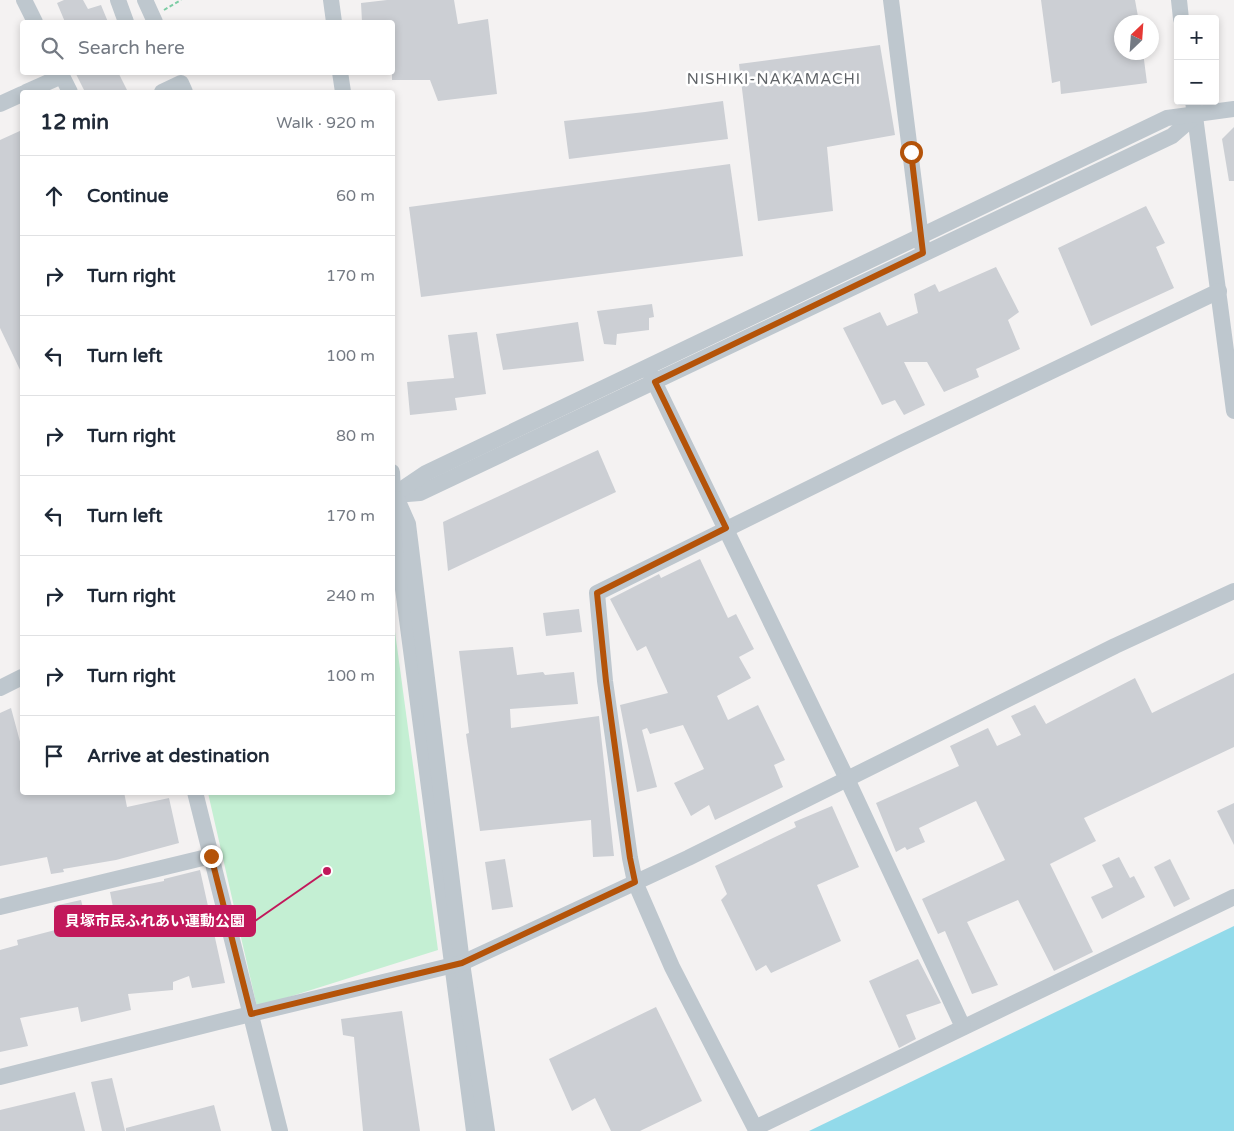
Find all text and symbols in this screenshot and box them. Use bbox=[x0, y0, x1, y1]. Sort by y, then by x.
north arrow bbox=[1114, 15, 1159, 60]
map controls bbox=[1174, 15, 1219, 105]
button: + bbox=[1174, 15, 1219, 60]
search box bbox=[20, 20, 395, 75]
icon: search bbox=[38, 34, 66, 62]
text: Search here bbox=[78, 37, 185, 59]
button: − bbox=[1174, 60, 1219, 105]
district label: NISHIKI-NAKAMACHI bbox=[687, 70, 861, 88]
text: 12 min bbox=[40, 110, 109, 135]
text: Walk · 920 m bbox=[276, 113, 375, 133]
route start bbox=[900, 141, 923, 164]
icon: ahead bbox=[40, 182, 68, 210]
text: Continue bbox=[87, 185, 169, 207]
text: 60 m bbox=[336, 186, 375, 206]
icon: right bbox=[40, 262, 68, 290]
text: Turn right bbox=[87, 265, 175, 287]
text: 170 m bbox=[326, 266, 375, 286]
icon: left bbox=[40, 342, 68, 370]
text: Turn left bbox=[87, 345, 163, 367]
text: 100 m bbox=[326, 346, 375, 366]
icon: right bbox=[40, 422, 68, 450]
text: Turn right bbox=[87, 425, 175, 447]
text: 80 m bbox=[336, 426, 375, 446]
icon: left bbox=[40, 502, 68, 530]
text: Turn left bbox=[87, 505, 163, 527]
text: 170 m bbox=[326, 506, 375, 526]
icon: right bbox=[40, 582, 68, 610]
text: Turn right bbox=[87, 585, 175, 607]
text: 240 m bbox=[326, 586, 375, 606]
icon: right bbox=[40, 662, 68, 690]
text: Turn right bbox=[87, 665, 175, 687]
text: 100 m bbox=[326, 666, 375, 686]
icon: arrive bbox=[40, 742, 68, 770]
text: Arrive at destination bbox=[87, 745, 270, 767]
route end bbox=[200, 845, 223, 868]
callout: 貝塚市民ふれあい運動公園 bbox=[55, 906, 255, 936]
text: 貝塚市民ふれあい運動公園 bbox=[65, 912, 245, 930]

